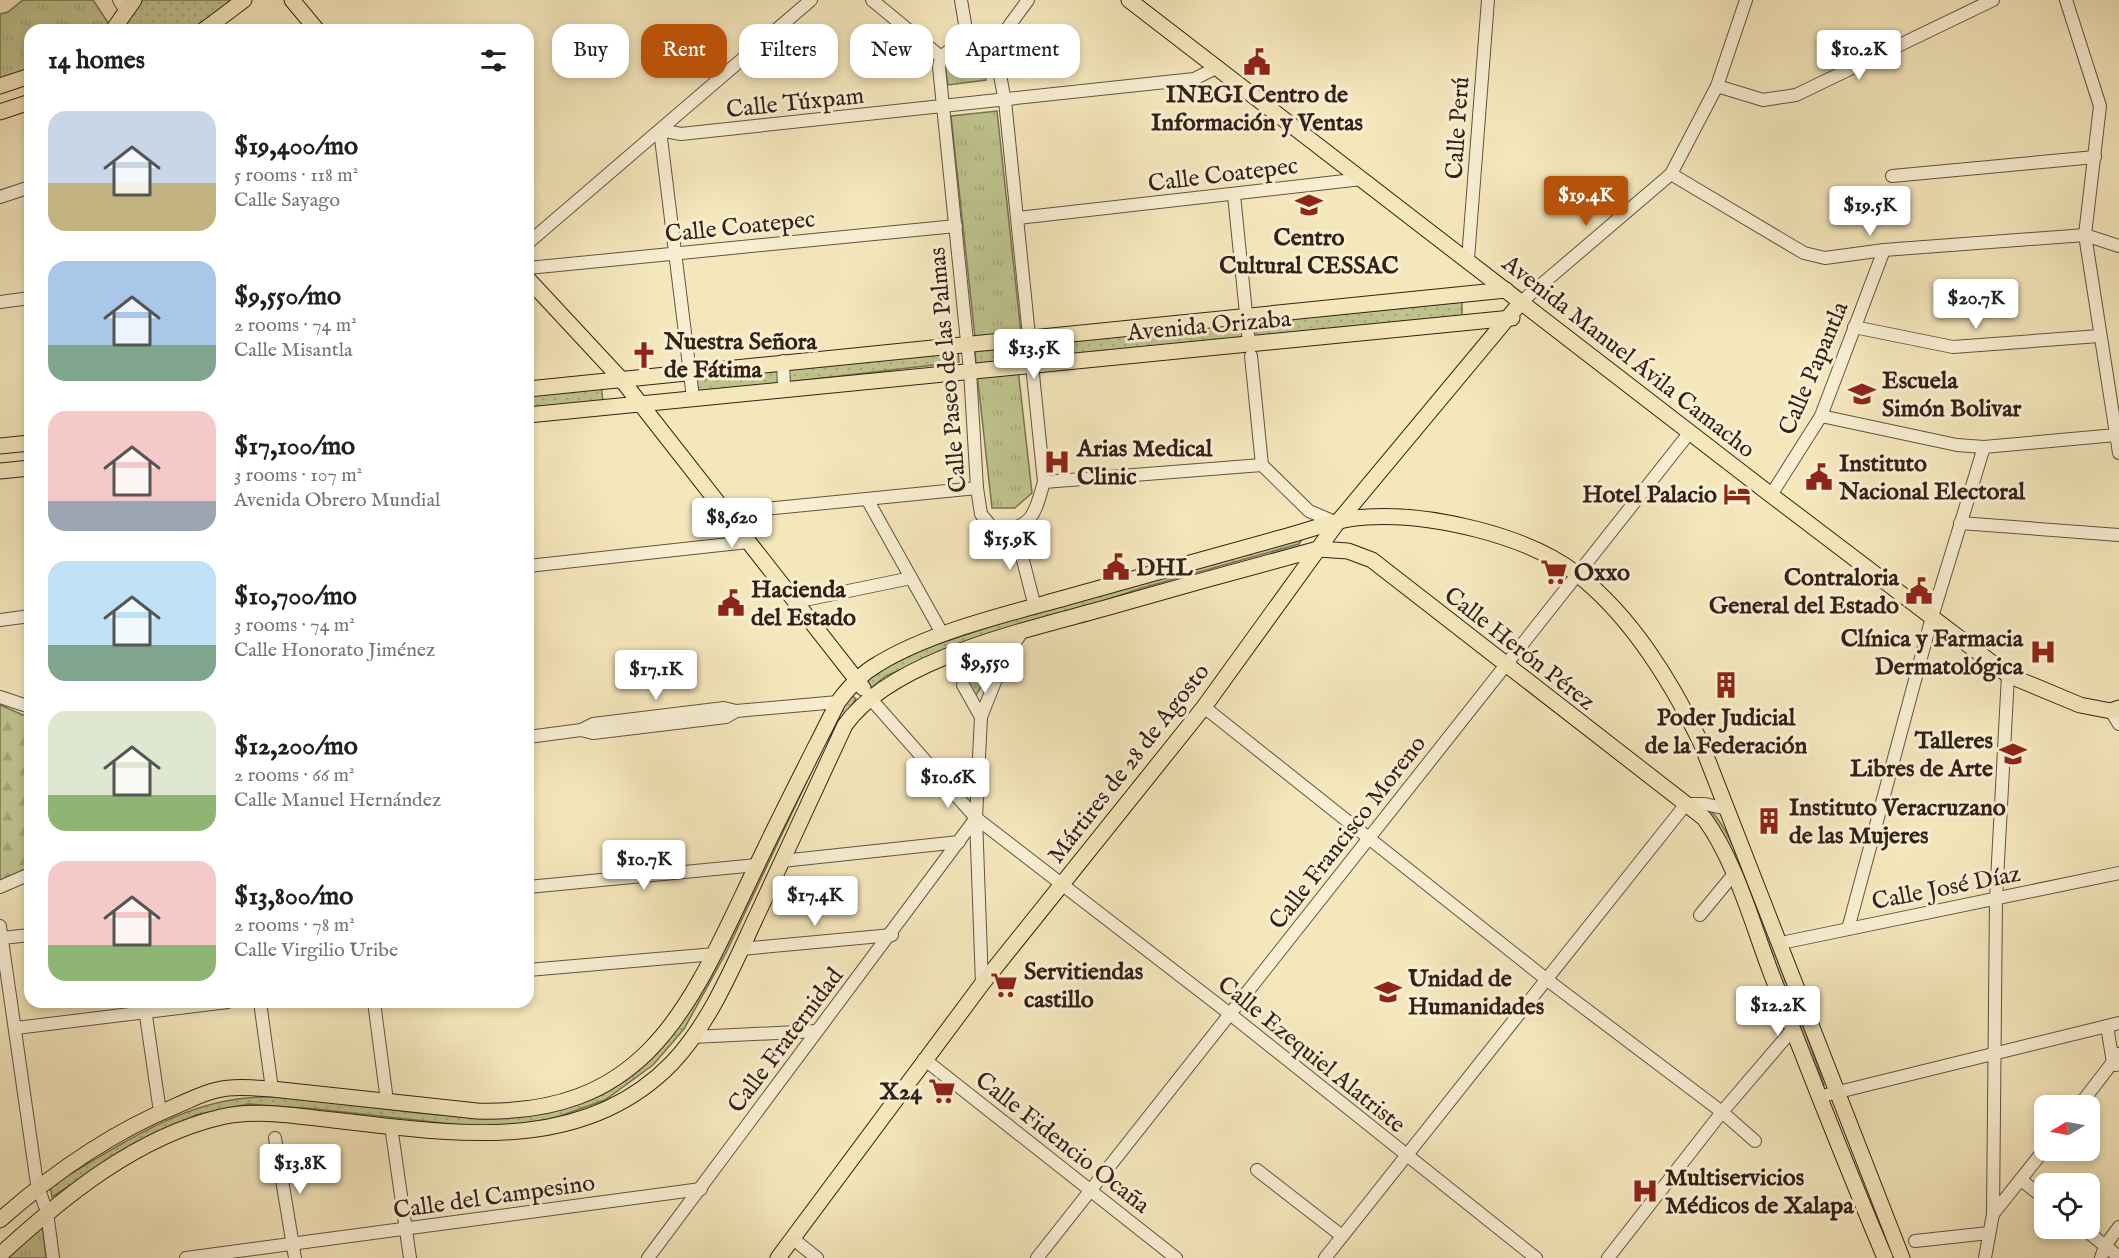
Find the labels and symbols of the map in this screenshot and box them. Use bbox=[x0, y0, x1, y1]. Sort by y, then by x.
pin: $10.2K bbox=[1810, 30, 1908, 81]
public building icon: INEGI Centro de Información y Ventas bbox=[1242, 47, 1272, 77]
street label: Calle Perú bbox=[1439, 76, 1478, 180]
place label: INEGI Centro de Información y Ventas bbox=[1151, 80, 1364, 139]
street label: Calle Túxpam bbox=[725, 81, 866, 126]
street label: Calle Coatepec bbox=[1146, 151, 1300, 200]
pin: $19.4K bbox=[1537, 176, 1635, 227]
pin: $19.5K bbox=[1821, 186, 1919, 237]
school or university icon: Centro Cultural CESSAC bbox=[1294, 190, 1324, 220]
street label: Calle Coatepec bbox=[664, 204, 817, 251]
place label: Centro Cultural CESSAC bbox=[1219, 223, 1399, 282]
street label: Calle Paseo de las Palmas bbox=[922, 246, 975, 494]
street label: Avenida Manuel Ávila Camacho bbox=[1494, 248, 1761, 466]
pin: $20.7K bbox=[1927, 279, 2025, 330]
street label: Calle Papantla bbox=[1772, 297, 1857, 440]
street label: Avenida Orizaba bbox=[1125, 304, 1293, 349]
place label: Nuestra Señora de Fátima bbox=[663, 327, 817, 386]
pin: $13.5K bbox=[985, 329, 1083, 380]
church icon: Nuestra Señora de Fátima bbox=[629, 340, 659, 370]
place label: Escuela Simón Bolivar bbox=[1882, 366, 2022, 425]
school or university icon: Escuela Simón Bolivar bbox=[1847, 379, 1877, 409]
place label: Arias Medical Clinic bbox=[1076, 434, 1213, 493]
hospital icon: Arias Medical Clinic bbox=[1042, 447, 1072, 477]
place label: Instituto Nacional Electoral bbox=[1838, 449, 2026, 508]
public building icon: Instituto Nacional Electoral bbox=[1804, 462, 1834, 492]
hotel icon: Hotel Palacio bbox=[1722, 479, 1752, 509]
place label: Hotel Palacio bbox=[1582, 480, 1717, 511]
pin: $8,620 bbox=[683, 498, 781, 549]
pin: $15.9K bbox=[961, 520, 1059, 571]
public building icon: DHL bbox=[1101, 552, 1131, 582]
place label: DHL bbox=[1136, 553, 1194, 584]
supermarket icon: Oxxo bbox=[1539, 557, 1569, 587]
place label: Oxxo bbox=[1574, 558, 1630, 589]
place label: Contraloria General del Estado bbox=[1709, 563, 1900, 622]
place label: Hacienda del Estado bbox=[751, 575, 856, 634]
public building icon: Contraloria General del Estado bbox=[1904, 576, 1934, 606]
street label: Calle Herón Pérez bbox=[1437, 581, 1601, 718]
public building icon: Hacienda del Estado bbox=[716, 588, 746, 618]
place label: Clínica y Farmacia Dermatológica bbox=[1841, 624, 2024, 683]
hospital icon: Clínica y Farmacia Dermatológica bbox=[2028, 637, 2058, 667]
pin: $9,550 bbox=[936, 643, 1034, 694]
pin: $17.1K bbox=[607, 650, 705, 701]
street label: Mártires de 28 de Agosto bbox=[1041, 658, 1217, 870]
building icon: Poder Judicial de la Federación bbox=[1711, 670, 1741, 700]
place label: Poder Judicial de la Federación bbox=[1645, 703, 1807, 762]
place label: Talleres Libres de Arte bbox=[1850, 726, 1994, 785]
street label: Calle Francisco Moreno bbox=[1263, 730, 1434, 936]
school or university icon: Talleres Libres de Arte bbox=[1998, 739, 2028, 769]
pin: $10.6K bbox=[899, 758, 997, 809]
place label: Instituto Veracruzano de las Mujeres bbox=[1789, 793, 2006, 852]
building icon: Instituto Veracruzano de las Mujeres bbox=[1754, 806, 1784, 836]
pin: $10.7K bbox=[595, 840, 693, 891]
street label: Calle José Díaz bbox=[1869, 859, 2023, 918]
pin: $17.4K bbox=[766, 876, 864, 927]
place label: Servitiendas castillo bbox=[1024, 957, 1144, 1016]
street label: Calle Fraternidad bbox=[721, 962, 851, 1120]
place label: Unidad de Humanidades bbox=[1407, 964, 1545, 1023]
supermarket icon: Servitiendas castillo bbox=[989, 970, 1019, 1000]
street label: Calle Ezequiel Alatriste bbox=[1211, 970, 1411, 1141]
school or university icon: Unidad de Humanidades bbox=[1373, 977, 1403, 1007]
pin: $12.2K bbox=[1729, 986, 1827, 1037]
street label: Calle Fidencio Ocaña bbox=[968, 1065, 1156, 1221]
supermarket icon: X24 bbox=[927, 1076, 957, 1106]
place label: X24 bbox=[879, 1077, 923, 1108]
north arrow bbox=[2034, 1095, 2100, 1161]
pin: $13.8K bbox=[251, 1144, 349, 1195]
place label: Multiservicios Médicos de Xalapa bbox=[1665, 1163, 1854, 1222]
street label: Calle del Campesino bbox=[391, 1168, 597, 1227]
hospital icon: Multiservicios Médicos de Xalapa bbox=[1630, 1176, 1660, 1206]

